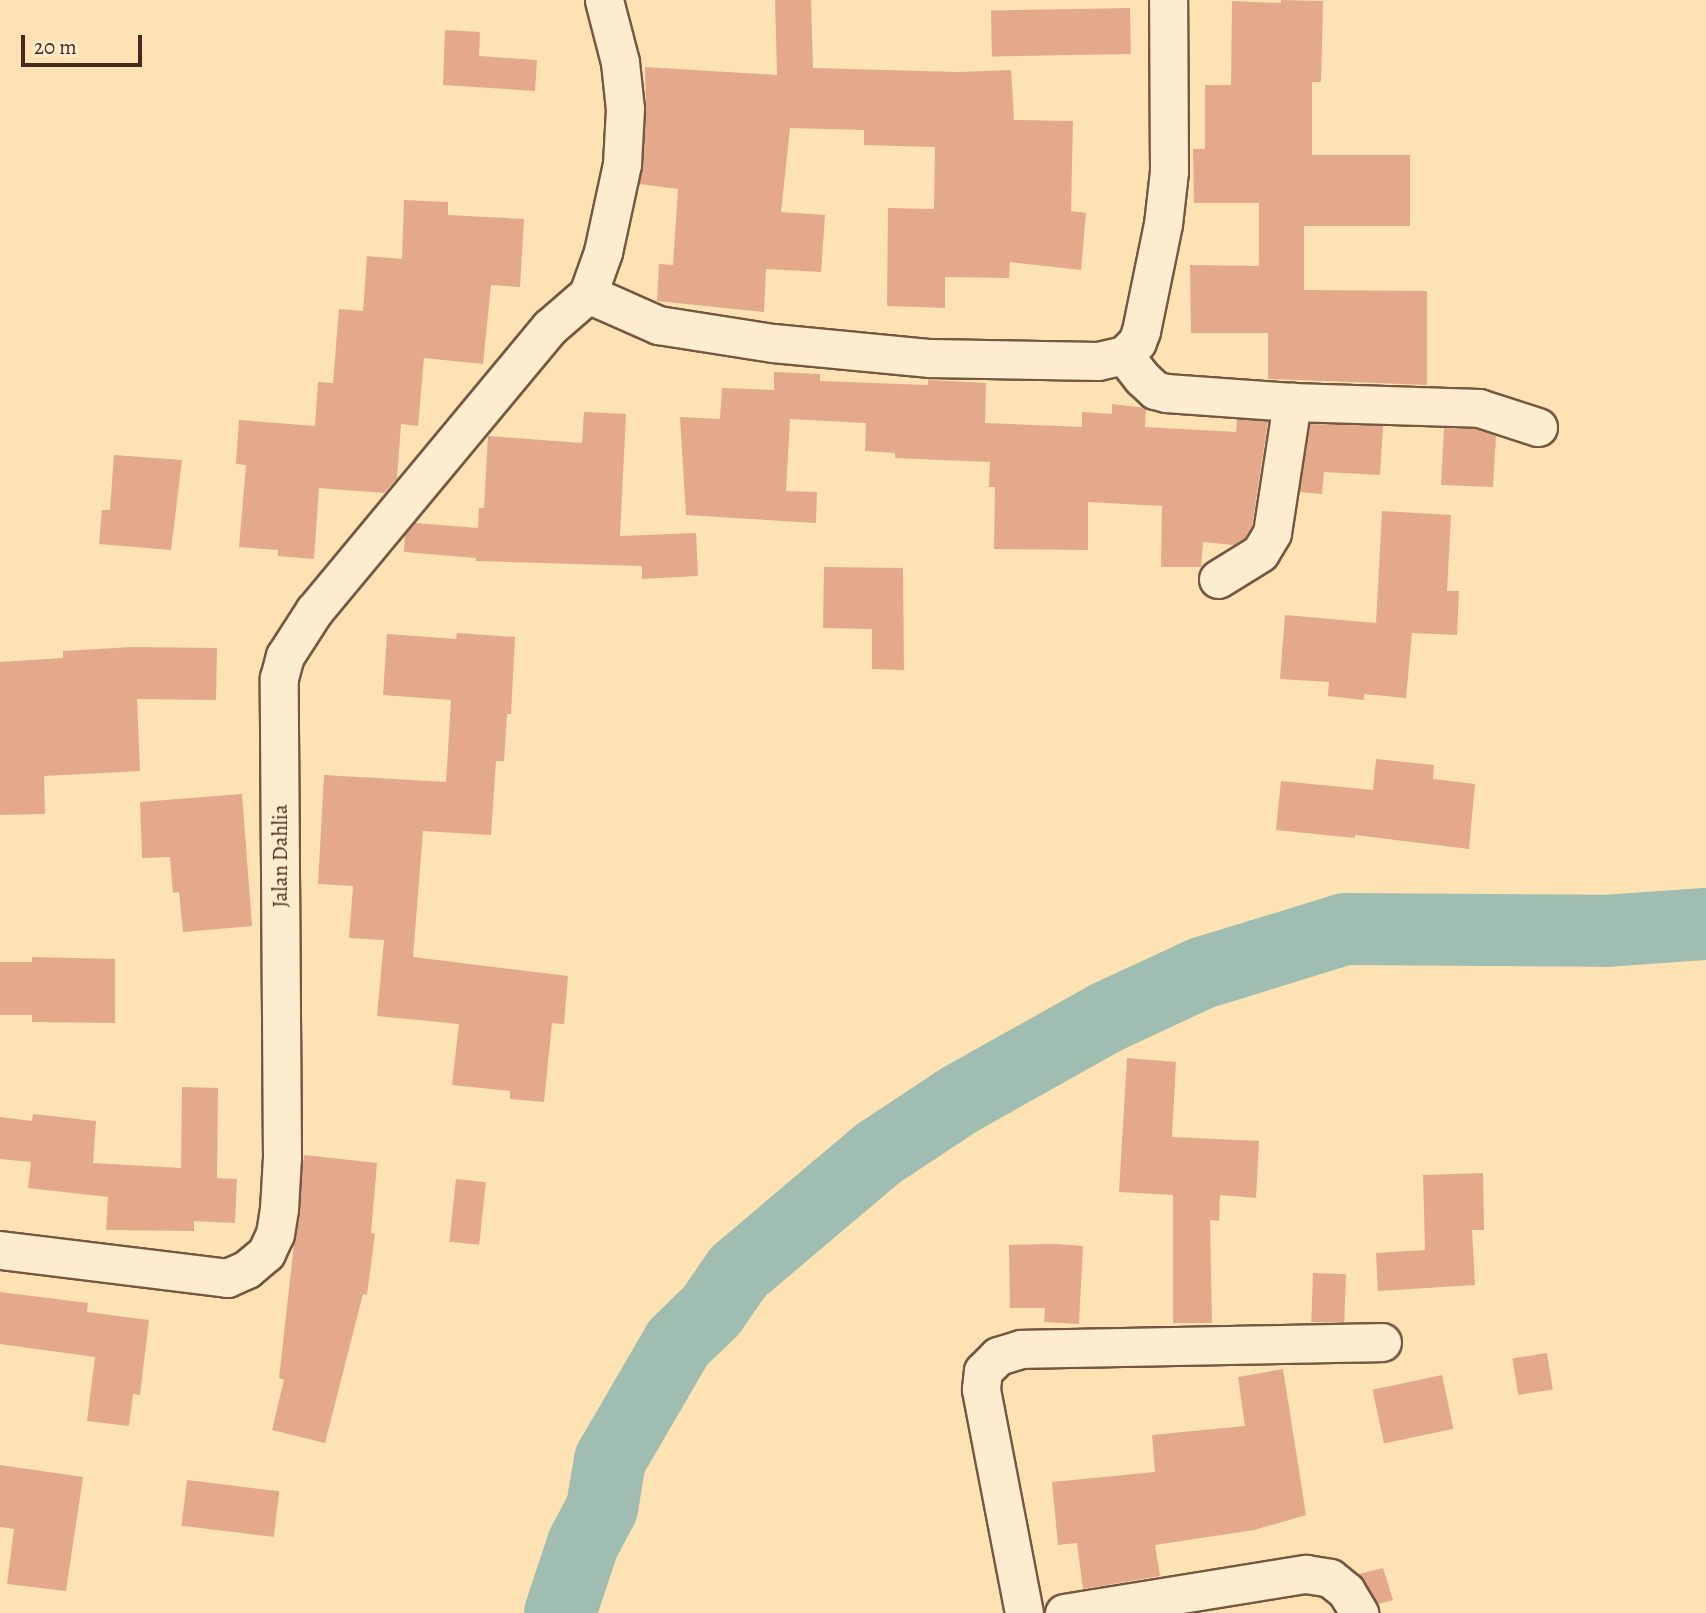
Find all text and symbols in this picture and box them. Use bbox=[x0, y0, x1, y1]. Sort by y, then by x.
scale bar bbox=[24, 21, 145, 65]
text: 20 m bbox=[34, 33, 77, 61]
street label: Jalan Dahlia bbox=[267, 804, 293, 908]

